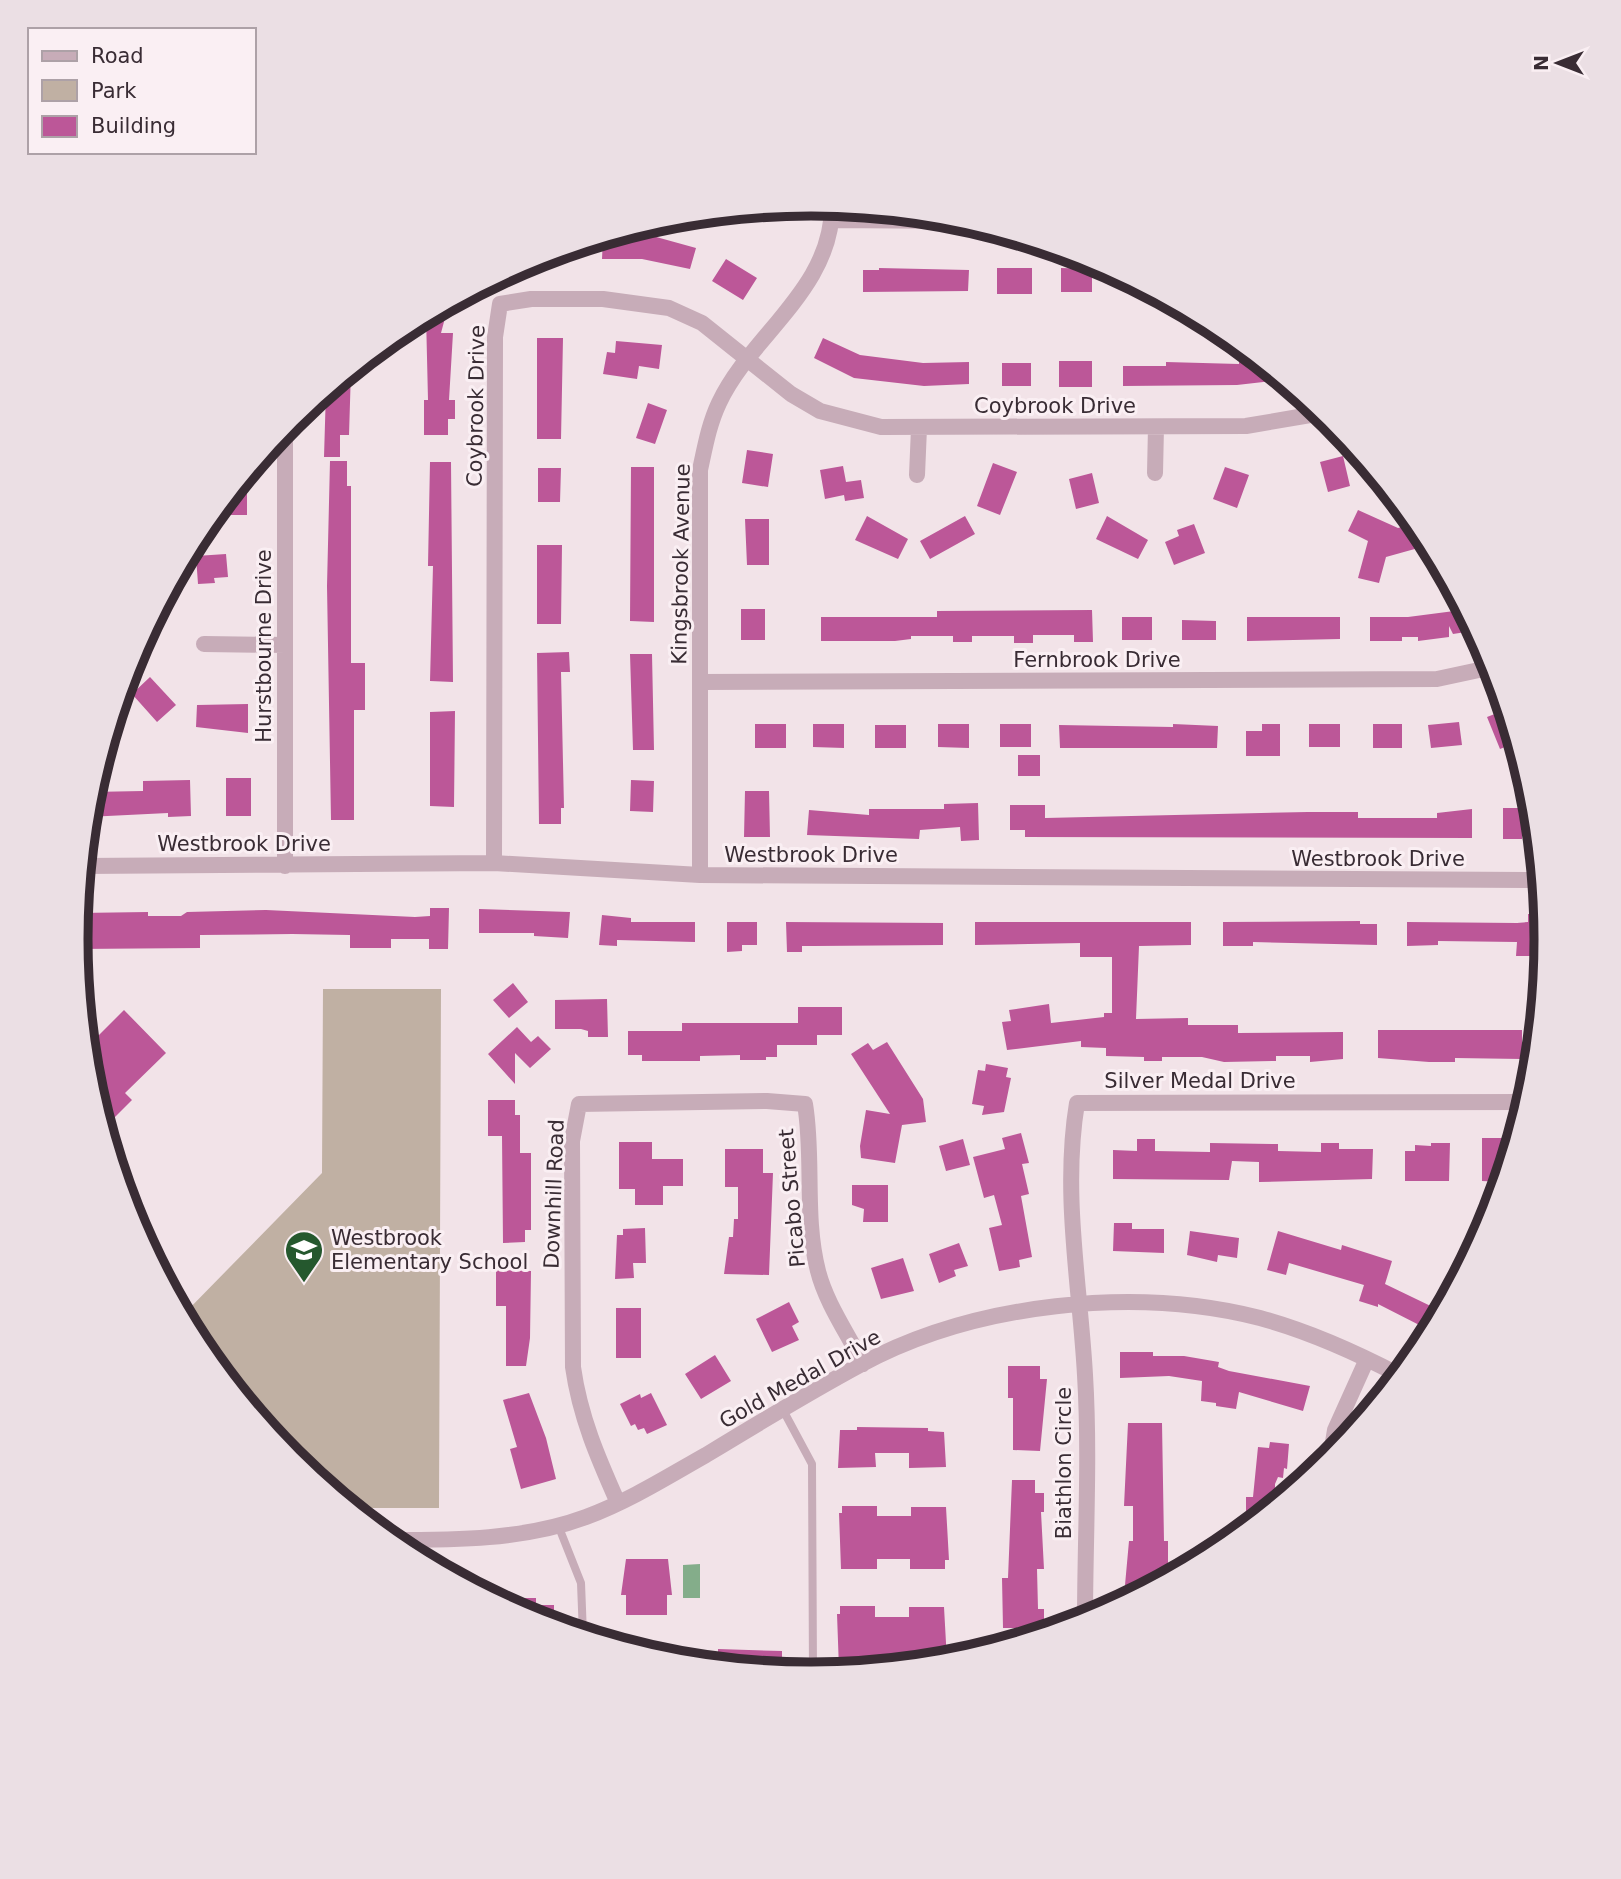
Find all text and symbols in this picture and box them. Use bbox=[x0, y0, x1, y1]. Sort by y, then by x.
legend bbox=[28, 28, 256, 154]
north arrow bbox=[1523, 28, 1593, 98]
text: Road bbox=[91, 44, 144, 68]
text: N bbox=[1530, 55, 1552, 71]
text: Park bbox=[91, 79, 137, 103]
text: Building bbox=[91, 114, 176, 138]
street label: Coybrook Drive bbox=[463, 325, 489, 487]
street label: Coybrook Drive bbox=[974, 394, 1136, 418]
street label: Kingsbrook Avenue bbox=[667, 463, 695, 665]
street label: Hurstbourne Drive bbox=[252, 549, 276, 743]
street label: Fernbrook Drive bbox=[1013, 648, 1181, 672]
street label: Westbrook Drive bbox=[157, 832, 331, 856]
street label: Westbrook Drive bbox=[724, 843, 898, 867]
street label: Westbrook Drive bbox=[1291, 847, 1465, 871]
street label: Silver Medal Drive bbox=[1104, 1069, 1296, 1093]
street label: Downhill Road bbox=[539, 1119, 569, 1269]
street label: Picabo Street bbox=[774, 1128, 810, 1268]
place label: Westbrook Elementary School bbox=[331, 1226, 528, 1274]
school or university icon: Westbrook Elementary School bbox=[283, 1229, 325, 1284]
street label: Gold Medal Drive bbox=[715, 1325, 885, 1433]
street label: Biathlon Circle bbox=[1052, 1387, 1076, 1539]

